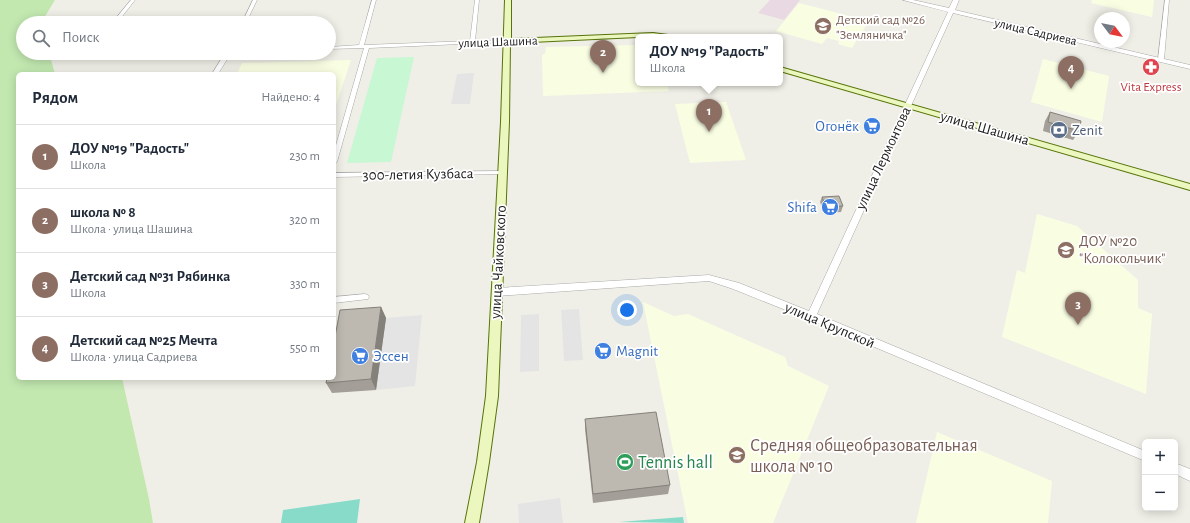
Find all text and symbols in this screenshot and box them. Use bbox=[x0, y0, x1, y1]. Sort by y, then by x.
north arrow bbox=[1094, 12, 1130, 48]
place label: Детский сад №26 "Земляничка" bbox=[836, 14, 925, 42]
search box bbox=[16, 16, 336, 60]
school or university icon: Детский сад №26 "Земляничка" bbox=[813, 16, 833, 36]
street label: улица Садриева bbox=[992, 16, 1078, 48]
icon: search bbox=[30, 27, 52, 49]
text: Поиск bbox=[62, 30, 100, 45]
popup bbox=[635, 34, 783, 86]
street label: улица Шашина bbox=[457, 35, 538, 50]
pin: 2 bbox=[590, 40, 616, 73]
text: ДОУ №19 "Радость" bbox=[650, 44, 768, 59]
pin: 4 bbox=[1058, 56, 1084, 89]
pharmacy icon: Vita Express bbox=[1141, 57, 1161, 77]
text: Школа bbox=[650, 62, 685, 75]
place label: Vita Express bbox=[1121, 81, 1182, 94]
text: Рядом bbox=[32, 89, 78, 106]
text: Найдено: 4 bbox=[261, 91, 320, 104]
pin: 1 bbox=[696, 99, 722, 132]
street label: улица Лермонтова bbox=[853, 104, 914, 213]
street label: улица Шашина bbox=[938, 108, 1031, 148]
supermarket icon: Огонёк bbox=[862, 116, 882, 136]
place label: Огонёк bbox=[815, 119, 859, 134]
bank icon: Zenit bbox=[1049, 120, 1069, 140]
place label: Zenit bbox=[1072, 123, 1103, 138]
text: ДОУ №19 "Радость" bbox=[70, 141, 189, 156]
text: 1 bbox=[43, 150, 47, 163]
text: 230 m bbox=[289, 150, 320, 163]
text: Школа bbox=[70, 159, 106, 172]
street label: 300-летия Кузбаса bbox=[362, 166, 474, 183]
supermarket icon: Shifa bbox=[820, 197, 840, 217]
place label: Shifa bbox=[787, 200, 817, 215]
text: школа № 8 bbox=[70, 205, 136, 220]
street label: улица Чайковского bbox=[488, 205, 509, 320]
text: 2 bbox=[42, 214, 48, 227]
text: 320 m bbox=[289, 214, 320, 227]
text: Школа · улица Шашина bbox=[70, 223, 193, 236]
place label: ДОУ №20 "Колокольчик" bbox=[1079, 234, 1165, 266]
school or university icon: ДОУ №20 "Колокольчик" bbox=[1056, 240, 1076, 260]
text: Детский сад №31 Рябинка bbox=[70, 269, 230, 284]
text: 3 bbox=[42, 278, 48, 291]
text: 330 m bbox=[290, 278, 320, 291]
text: Школа bbox=[70, 287, 106, 300]
pin: 3 bbox=[1065, 292, 1091, 325]
street label: улица Крупской bbox=[782, 299, 877, 351]
your location bbox=[617, 300, 637, 320]
text: Детский сад №25 Мечта bbox=[70, 333, 218, 348]
supermarket icon: Magnit bbox=[593, 341, 613, 361]
text: 4 bbox=[42, 342, 48, 355]
text: 550 m bbox=[290, 342, 320, 355]
place label: Magnit bbox=[616, 344, 658, 359]
supermarket icon: Эссен bbox=[350, 346, 370, 366]
place label: Эссен bbox=[373, 349, 409, 364]
text: Школа · улица Садриева bbox=[70, 351, 197, 364]
place label: Средняя общеобразовательная школа № 10 bbox=[750, 436, 978, 476]
map controls bbox=[1142, 439, 1178, 511]
button: + bbox=[1142, 439, 1178, 475]
school or university icon: Средняя общеобразовательная школа № 10 bbox=[727, 445, 747, 465]
sports icon: Tennis hall bbox=[615, 452, 635, 472]
place label: Tennis hall bbox=[638, 454, 713, 472]
button: − bbox=[1142, 475, 1178, 511]

